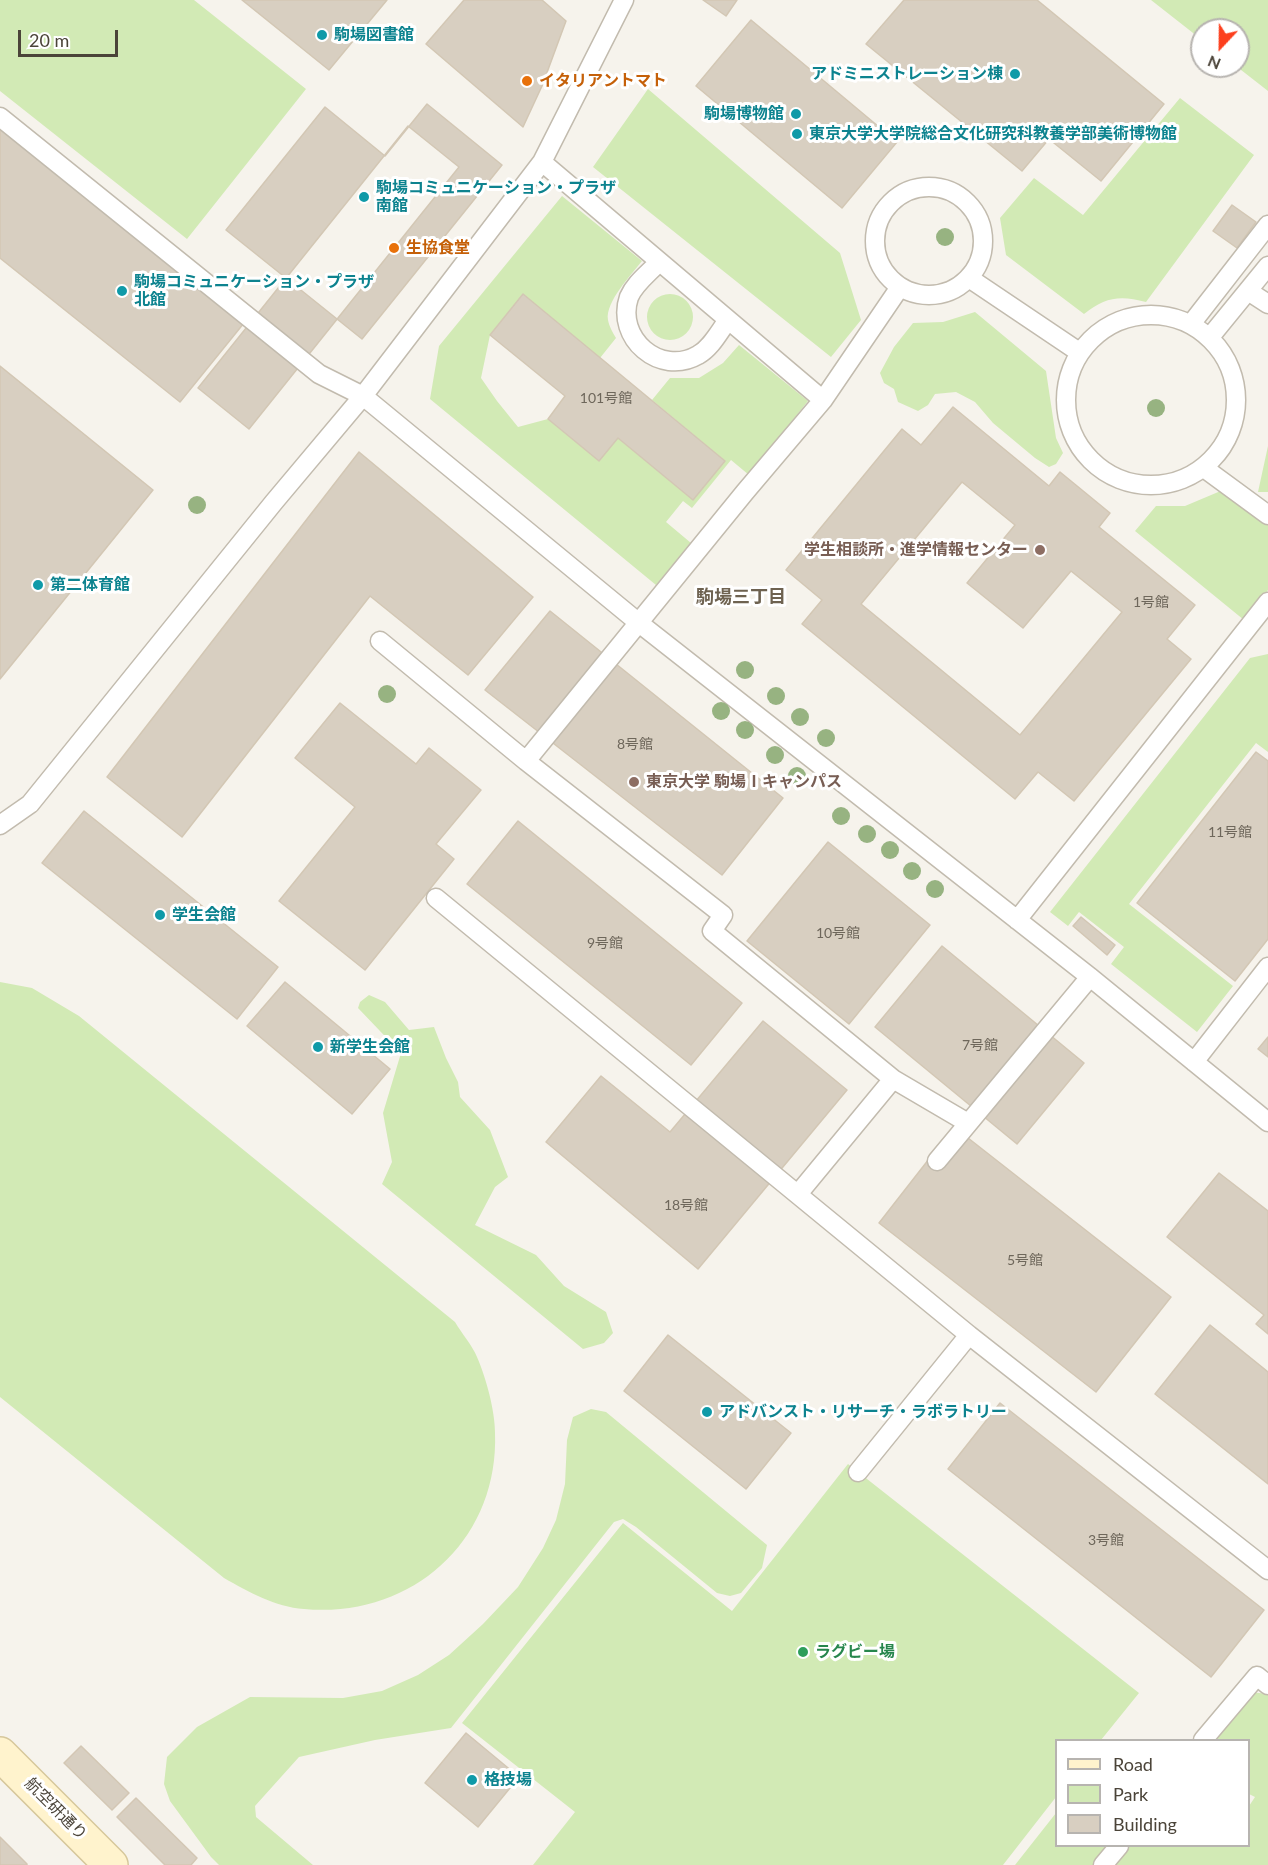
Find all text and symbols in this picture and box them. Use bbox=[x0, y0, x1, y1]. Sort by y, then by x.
scale bar bbox=[21, 18, 122, 56]
north arrow bbox=[1190, 18, 1250, 78]
place label: 駒場図書館 bbox=[334, 25, 414, 45]
marker: 駒場図書館 bbox=[315, 28, 329, 42]
text: 20 m bbox=[29, 29, 69, 51]
text: N bbox=[1205, 52, 1223, 74]
place label: アドミニストレーション棟 bbox=[811, 64, 1003, 84]
marker: アドミニストレーション棟 bbox=[1008, 67, 1022, 81]
place label: イタリアントマト bbox=[539, 71, 667, 91]
marker: イタリアントマト bbox=[520, 74, 534, 88]
place label: 駒場博物館 bbox=[704, 104, 784, 124]
marker: 駒場博物館 bbox=[789, 107, 803, 121]
place label: 東京大学大学院総合文化研究科教養学部美術博物館 bbox=[809, 124, 1177, 144]
marker: 東京大学大学院総合文化研究科教養学部美術博物館 bbox=[790, 127, 804, 141]
place label: 駒場コミュニケーション・プラザ 南館 bbox=[376, 178, 616, 216]
marker: 駒場コミュニケーション・プラザ 南館 bbox=[357, 190, 371, 204]
place label: 生協食堂 bbox=[406, 238, 470, 258]
marker: 生協食堂 bbox=[387, 241, 401, 255]
place label: 駒場コミュニケーション・プラザ 北館 bbox=[134, 272, 374, 310]
marker: 駒場コミュニケーション・プラザ 北館 bbox=[115, 284, 129, 298]
house number: 101号館 bbox=[580, 390, 632, 406]
place label: 学生相談所・進学情報センター bbox=[804, 540, 1028, 560]
marker: 学生相談所・進学情報センター bbox=[1033, 543, 1047, 557]
place label: 第二体育館 bbox=[50, 575, 130, 595]
marker: 第二体育館 bbox=[31, 578, 45, 592]
district label: 駒場三丁目 bbox=[696, 586, 786, 608]
house number: 1号館 bbox=[1133, 594, 1169, 610]
house number: 8号館 bbox=[617, 736, 653, 752]
place label: 東京大学 駒場Ⅰキャンパス bbox=[646, 772, 842, 792]
marker: 東京大学 駒場Ⅰキャンパス bbox=[627, 775, 641, 789]
house number: 11号館 bbox=[1208, 824, 1252, 840]
place label: 学生会館 bbox=[172, 905, 236, 925]
marker: 学生会館 bbox=[153, 908, 167, 922]
house number: 10号館 bbox=[816, 925, 860, 941]
house number: 9号館 bbox=[587, 935, 623, 951]
place label: 新学生会館 bbox=[330, 1037, 410, 1057]
house number: 7号館 bbox=[962, 1037, 998, 1053]
marker: 新学生会館 bbox=[311, 1040, 325, 1054]
house number: 18号館 bbox=[664, 1197, 708, 1213]
house number: 5号館 bbox=[1007, 1252, 1043, 1268]
place label: アドバンスト・リサーチ・ラボラトリー bbox=[719, 1402, 1007, 1422]
marker: アドバンスト・リサーチ・ラボラトリー bbox=[700, 1405, 714, 1419]
house number: 3号館 bbox=[1088, 1532, 1124, 1548]
place label: ラグビー場 bbox=[815, 1642, 895, 1662]
marker: ラグビー場 bbox=[796, 1645, 810, 1659]
legend bbox=[1055, 1739, 1250, 1847]
text: Road bbox=[1113, 1753, 1153, 1775]
place label: 格技場 bbox=[484, 1770, 532, 1790]
marker: 格技場 bbox=[465, 1773, 479, 1787]
street label: 航空研通り bbox=[21, 1774, 91, 1844]
text: Park bbox=[1113, 1783, 1148, 1805]
text: Building bbox=[1113, 1813, 1177, 1835]

